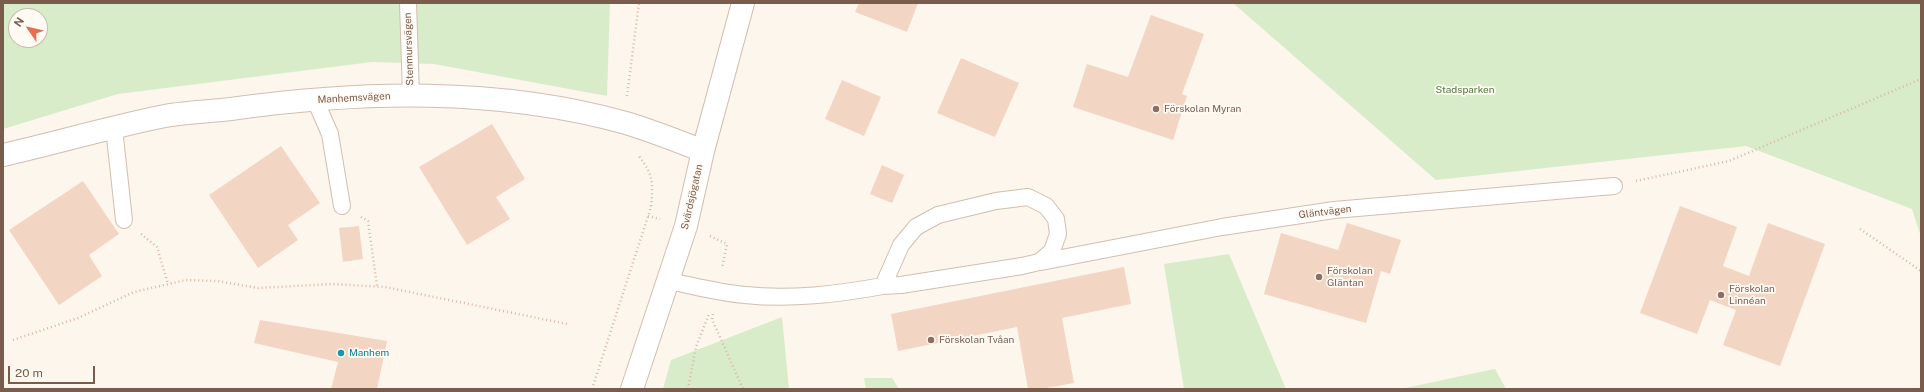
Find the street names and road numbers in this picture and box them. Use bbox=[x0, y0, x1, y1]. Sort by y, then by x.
street label: Stenmursvägen bbox=[402, 12, 416, 86]
street label: Manhemsvägen bbox=[317, 90, 391, 106]
street label: Svärdsjögatan bbox=[679, 163, 705, 231]
street label: Gläntvägen bbox=[1298, 203, 1352, 221]

